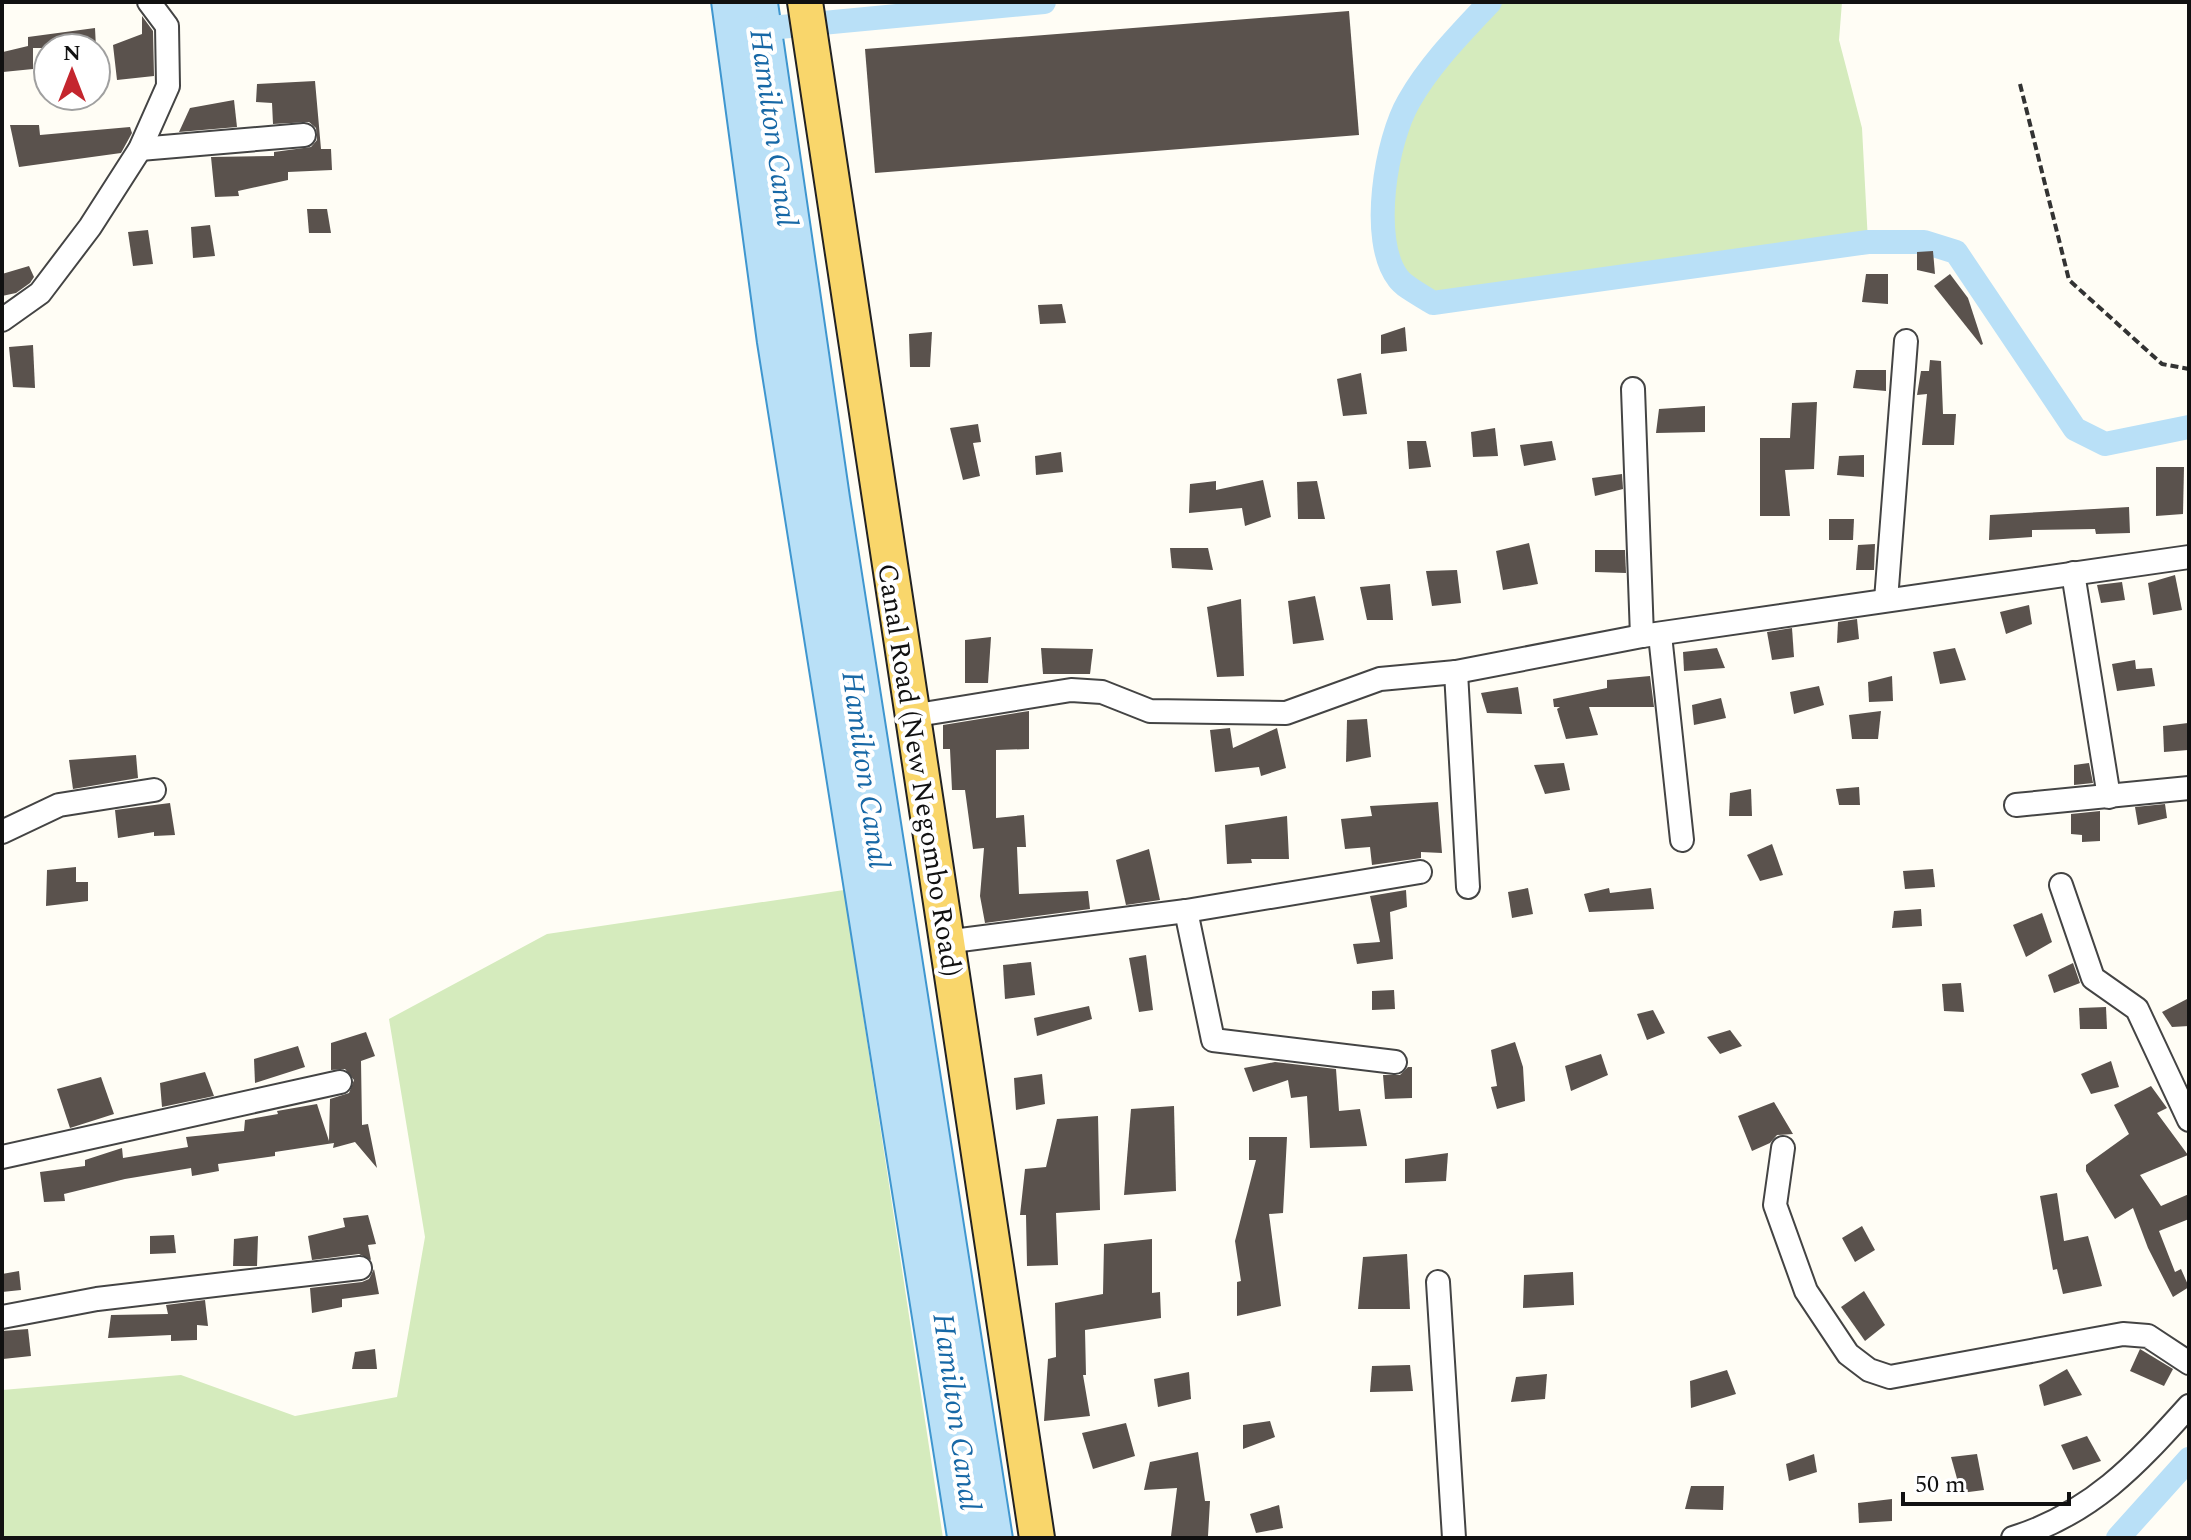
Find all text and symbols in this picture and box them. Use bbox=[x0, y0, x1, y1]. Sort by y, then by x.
water label: Hamilton Canal bbox=[736, 26, 810, 230]
north arrow bbox=[32, 32, 112, 112]
text: N bbox=[63, 37, 81, 70]
street label: Canal Road (New Negombo Road) bbox=[865, 560, 973, 980]
water label: Hamilton Canal bbox=[828, 668, 902, 872]
water label: Hamilton Canal bbox=[919, 1310, 993, 1514]
scale bar bbox=[1903, 1456, 2069, 1506]
text: 50 m bbox=[1915, 1467, 1966, 1503]

